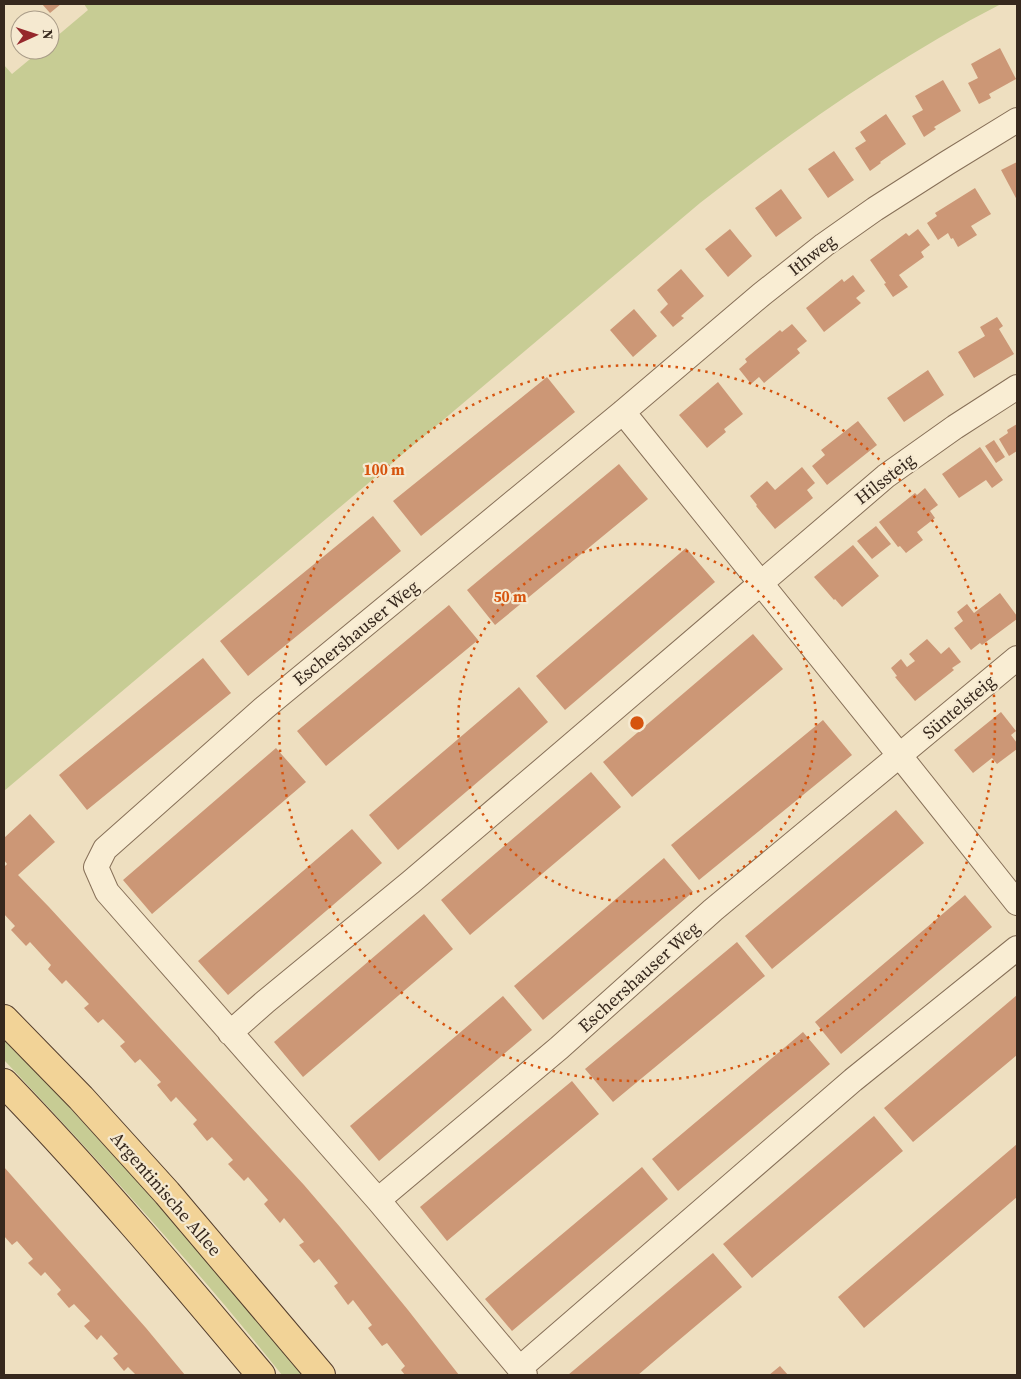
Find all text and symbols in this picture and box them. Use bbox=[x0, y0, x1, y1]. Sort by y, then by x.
north arrow bbox=[10, 10, 60, 60]
text: N bbox=[38, 29, 58, 40]
street label: Ithweg bbox=[783, 228, 841, 281]
street label: Hilssteig bbox=[849, 447, 920, 510]
text: 100 m bbox=[363, 459, 405, 480]
street label: Eschershauser Weg bbox=[287, 574, 424, 691]
text: 50 m bbox=[493, 586, 527, 607]
street label: Süntelsteig bbox=[917, 669, 1000, 745]
centre of rings bbox=[628, 714, 646, 732]
street label: Eschershauser Weg bbox=[572, 915, 705, 1038]
street label: Argentinische Allee bbox=[105, 1126, 228, 1261]

